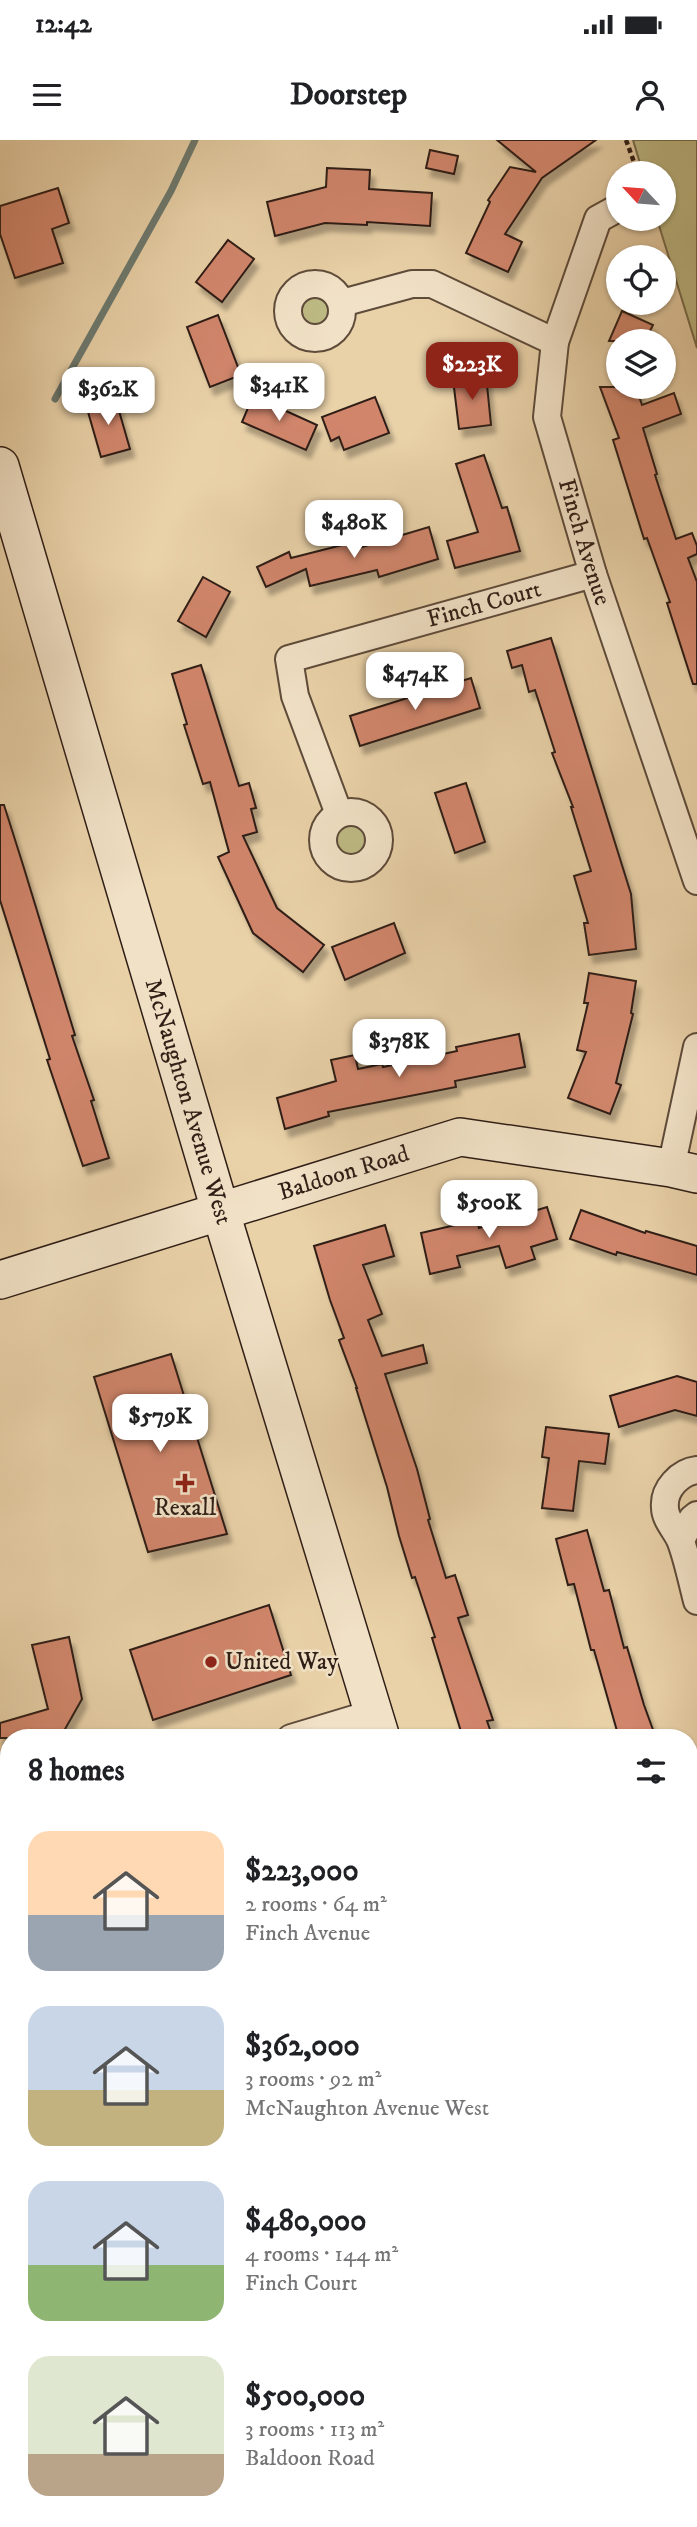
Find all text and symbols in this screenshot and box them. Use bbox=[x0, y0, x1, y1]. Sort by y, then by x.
text: 12:42 bbox=[35, 8, 92, 41]
text: Doorstep bbox=[290, 75, 407, 115]
icon: menu bbox=[28, 76, 66, 114]
icon: person bbox=[631, 76, 669, 114]
north arrow bbox=[606, 161, 676, 231]
map controls bbox=[606, 161, 676, 399]
button: locate bbox=[606, 245, 676, 315]
button: layers bbox=[606, 329, 676, 399]
pin: $223K bbox=[423, 342, 521, 402]
text: $223K bbox=[442, 350, 502, 379]
pin: $341K bbox=[230, 364, 328, 423]
pin: $362K bbox=[59, 368, 157, 427]
text: $341K bbox=[250, 371, 308, 400]
text: $362K bbox=[78, 375, 138, 404]
street label: Finch Avenue bbox=[551, 475, 618, 609]
pin: $480K bbox=[305, 500, 403, 560]
text: $480K bbox=[321, 508, 387, 537]
street label: Finch Court bbox=[424, 574, 545, 635]
pin: $474K bbox=[366, 652, 464, 712]
text: $474K bbox=[382, 660, 448, 689]
street label: McNaughton Avenue West bbox=[138, 975, 239, 1229]
pin: $378K bbox=[350, 1020, 448, 1079]
text: $378K bbox=[369, 1027, 429, 1056]
street label: Baldoon Road bbox=[275, 1139, 413, 1208]
pin: $500K bbox=[440, 1180, 538, 1240]
text: $500K bbox=[457, 1188, 521, 1217]
pin: $579K bbox=[111, 1394, 209, 1454]
text: $579K bbox=[128, 1402, 192, 1431]
marker: Rexall bbox=[177, 1475, 193, 1491]
place label: Rexall bbox=[154, 1493, 217, 1523]
place label: United Way bbox=[225, 1647, 339, 1677]
marker: United Way bbox=[203, 1654, 219, 1670]
icon: filters bbox=[632, 1752, 670, 1790]
text: 8 homes bbox=[28, 1753, 125, 1790]
text: $223,000 bbox=[245, 1853, 359, 1890]
icon: home bbox=[84, 1859, 168, 1943]
text: 2 rooms · 64 m² bbox=[245, 1890, 387, 1919]
text: Finch Avenue bbox=[245, 1919, 370, 1948]
text: $362,000 bbox=[245, 2028, 360, 2065]
icon: home bbox=[84, 2034, 168, 2118]
text: 3 rooms · 92 m² bbox=[245, 2065, 382, 2094]
text: McNaughton Avenue West bbox=[245, 2094, 489, 2123]
text: $480,000 bbox=[245, 2203, 366, 2240]
icon: home bbox=[84, 2209, 168, 2293]
text: 4 rooms · 144 m² bbox=[245, 2240, 398, 2269]
text: Finch Court bbox=[245, 2269, 357, 2298]
text: $500,000 bbox=[245, 2378, 365, 2415]
icon: home bbox=[84, 2384, 168, 2468]
text: 3 rooms · 113 m² bbox=[245, 2415, 384, 2444]
text: Baldoon Road bbox=[245, 2444, 375, 2473]

